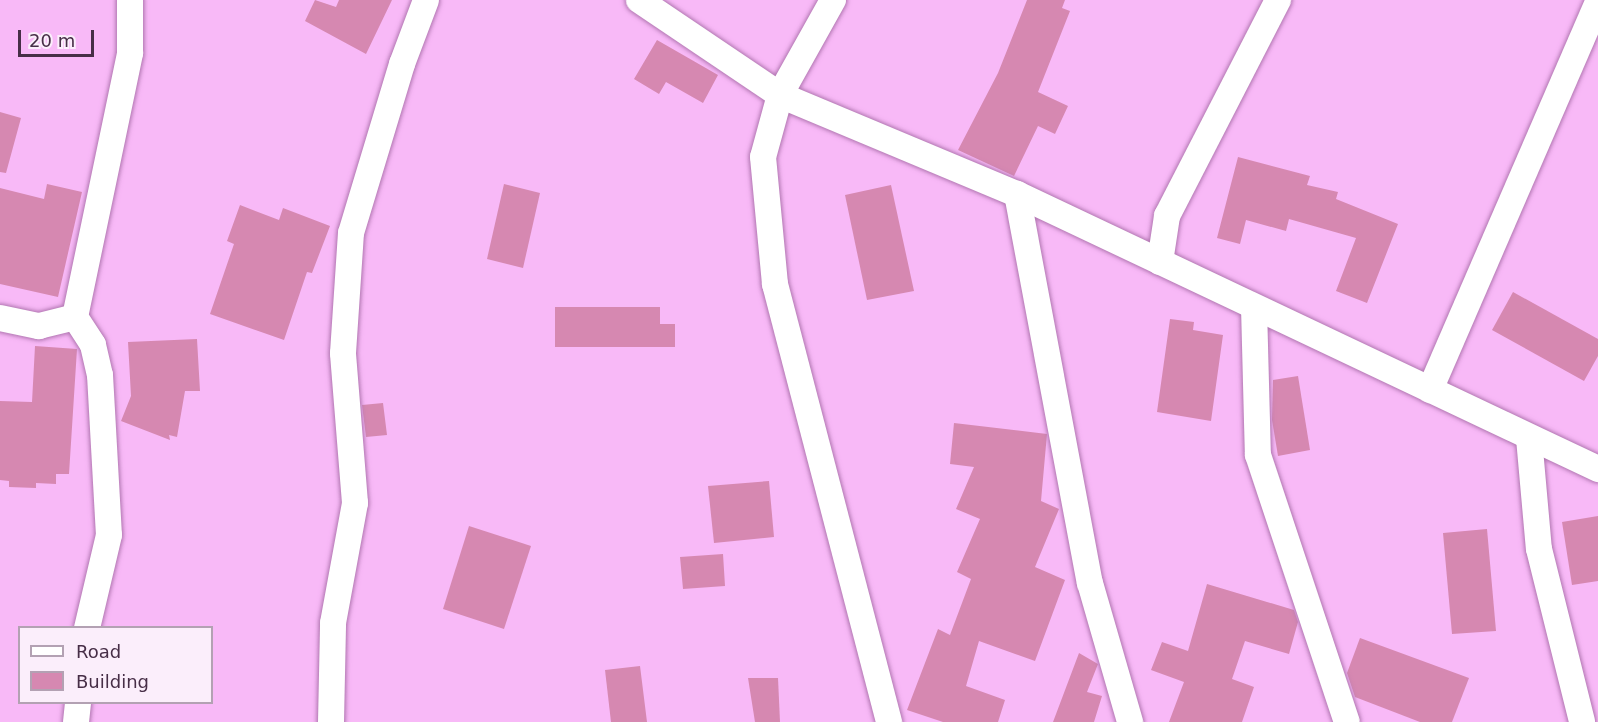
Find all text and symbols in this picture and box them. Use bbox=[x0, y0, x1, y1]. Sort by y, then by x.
scale bar bbox=[21, 18, 98, 56]
text: 20 m bbox=[29, 30, 75, 51]
legend bbox=[18, 626, 213, 704]
text: Road bbox=[76, 641, 121, 662]
text: Building bbox=[76, 671, 149, 692]

